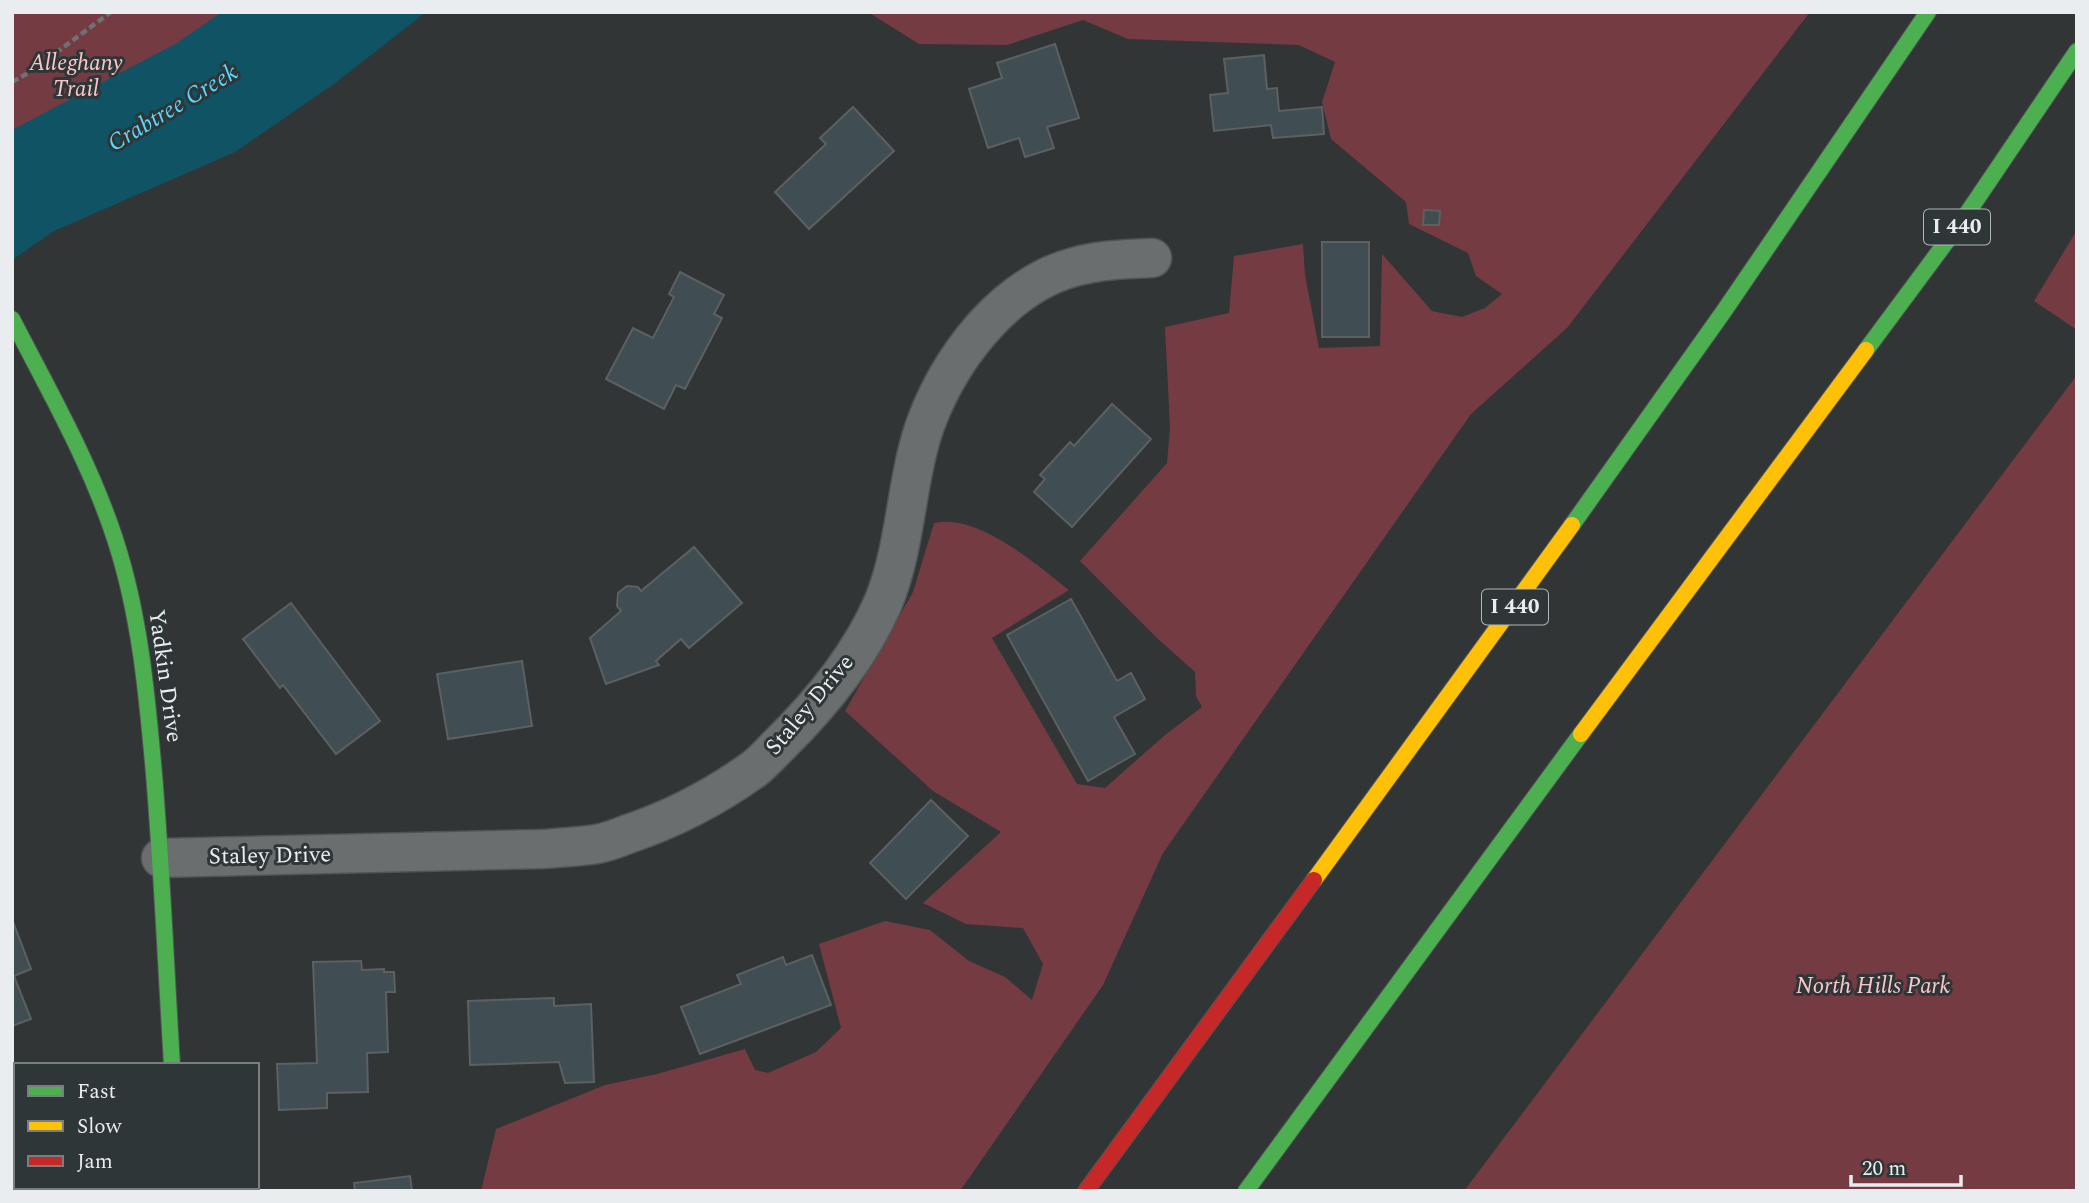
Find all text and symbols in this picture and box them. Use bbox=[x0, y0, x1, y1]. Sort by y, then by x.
park label: Alleghany Trail bbox=[28, 46, 123, 107]
water label: Crabtree Creek bbox=[101, 55, 245, 161]
road number: I 440 bbox=[1924, 210, 1990, 244]
road number: I 440 bbox=[1482, 590, 1548, 624]
street label: Yadkin Drive bbox=[138, 607, 192, 745]
street label: Staley Drive bbox=[757, 647, 863, 763]
street label: Staley Drive bbox=[208, 837, 332, 875]
park label: North Hills Park bbox=[1796, 969, 1951, 1004]
legend bbox=[14, 1063, 259, 1189]
text: Fast bbox=[77, 1076, 116, 1108]
text: Slow bbox=[77, 1111, 123, 1143]
scale bar bbox=[1851, 1144, 1961, 1188]
text: Jam bbox=[77, 1146, 113, 1178]
text: 20 m bbox=[1862, 1153, 1906, 1185]

